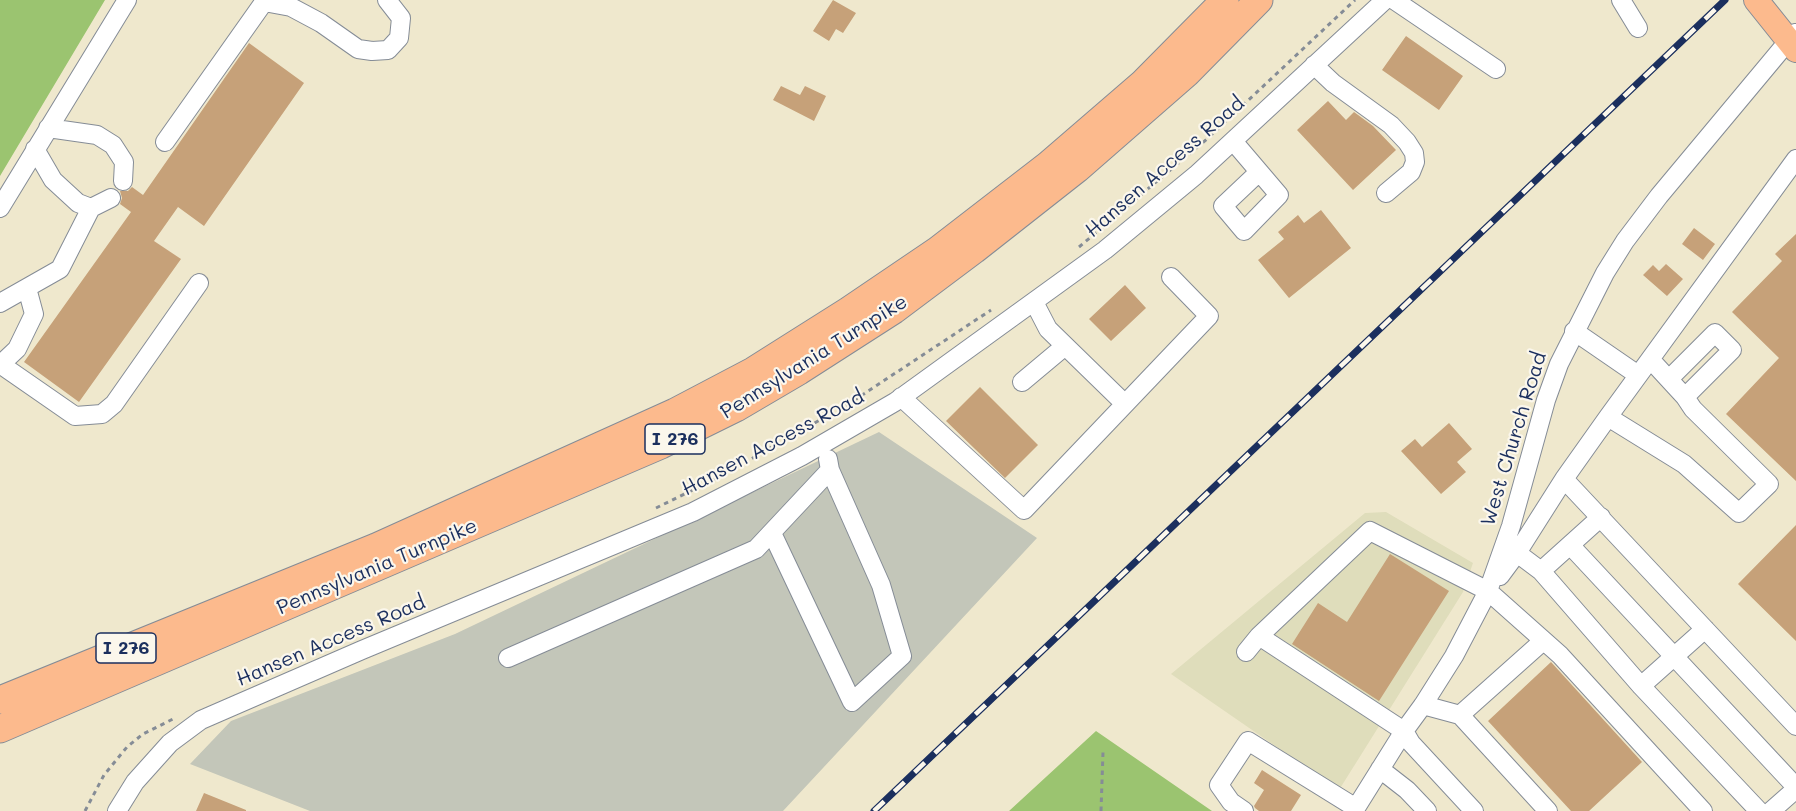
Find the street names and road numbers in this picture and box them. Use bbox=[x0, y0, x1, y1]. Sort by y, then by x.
street label: Hansen Access Road bbox=[1081, 91, 1249, 243]
street label: Pennsylvania Turnpike bbox=[716, 290, 912, 424]
street label: West Church Road bbox=[1476, 349, 1552, 529]
street label: Hansen Access Road bbox=[678, 385, 868, 501]
road number: I 276 bbox=[645, 424, 705, 454]
street label: Pennsylvania Turnpike bbox=[273, 514, 481, 620]
street label: Hansen Access Road bbox=[233, 590, 429, 692]
road number: I 276 bbox=[96, 633, 156, 663]

